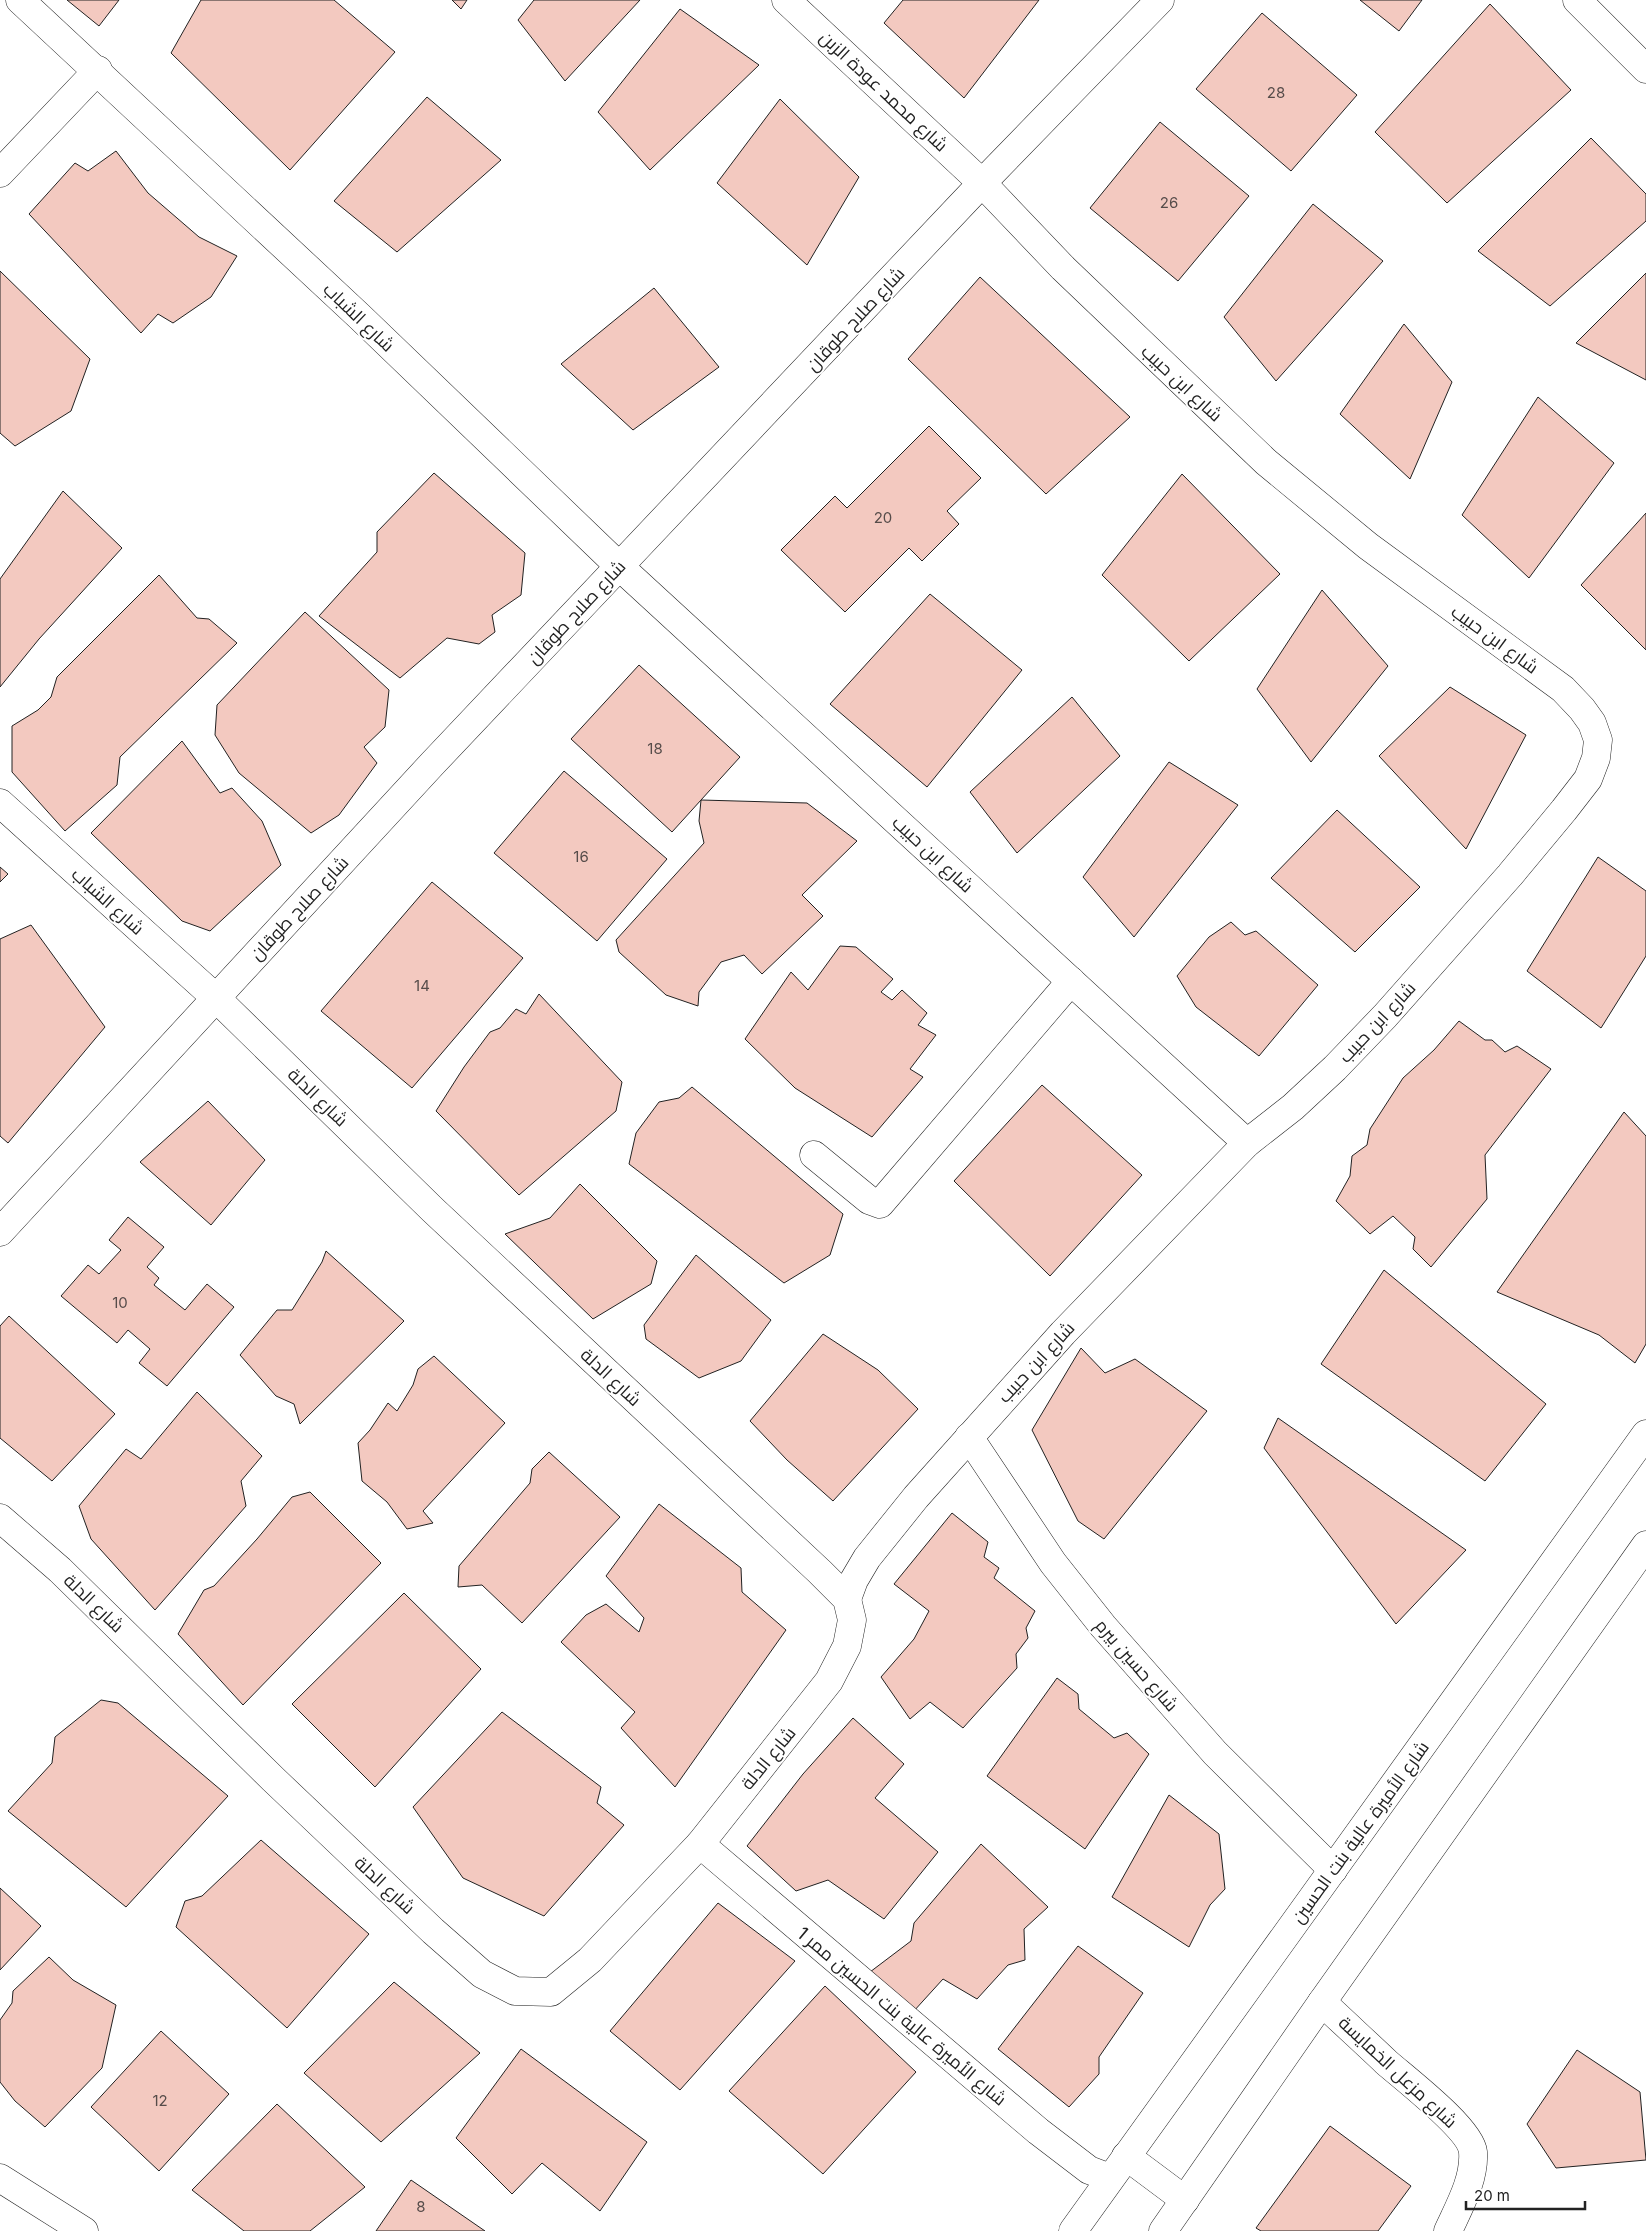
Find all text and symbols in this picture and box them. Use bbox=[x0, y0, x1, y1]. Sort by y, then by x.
street label: شارع محمد عودة الزبن bbox=[814, 26, 952, 157]
house number: 28 bbox=[1267, 83, 1285, 102]
house number: 26 bbox=[1160, 193, 1178, 212]
street label: شارع صلاح طوقان bbox=[802, 263, 910, 377]
street label: شارع الشباب bbox=[318, 278, 399, 357]
street label: شارع ابن حبيب bbox=[1136, 340, 1227, 427]
house number: 20 bbox=[874, 508, 892, 527]
street label: شارع صلاح طوقان bbox=[523, 556, 631, 670]
street label: شارع ابن حبيب bbox=[1446, 600, 1543, 679]
house number: 18 bbox=[647, 739, 663, 758]
street label: شارع ابن حبيب bbox=[887, 811, 978, 898]
house number: 16 bbox=[573, 847, 589, 866]
street label: شارع صلاح طوقان bbox=[246, 852, 354, 966]
street label: شارع الشباب bbox=[66, 863, 148, 940]
house number: 14 bbox=[414, 976, 430, 995]
street label: شارع ابن حبيب bbox=[1334, 977, 1421, 1068]
street label: شارع الدلة bbox=[282, 1063, 352, 1132]
house number: 10 bbox=[112, 1293, 128, 1312]
street label: شارع ابن حبيب bbox=[993, 1317, 1080, 1408]
street label: شارع الدلة bbox=[575, 1344, 645, 1412]
street label: شارع الدلة bbox=[58, 1569, 128, 1638]
street label: شارع حسين بيرم bbox=[1090, 1615, 1183, 1717]
street label: شارع الدلة bbox=[736, 1722, 801, 1795]
street label: شارع الأميرة عالية بنت الحسين bbox=[1287, 1737, 1435, 1928]
street label: شارع الدلة bbox=[349, 1852, 419, 1920]
street label: شارع الأميرة عالية بنت الحسين ممر 1 bbox=[792, 1922, 1011, 2111]
street label: شارع مزعل الخمايسة bbox=[1333, 2012, 1461, 2134]
house number: 12 bbox=[152, 2091, 168, 2110]
scale bar bbox=[1466, 2178, 1585, 2210]
text: 20 m bbox=[1474, 2186, 1510, 2205]
house number: 8 bbox=[416, 2197, 426, 2216]

